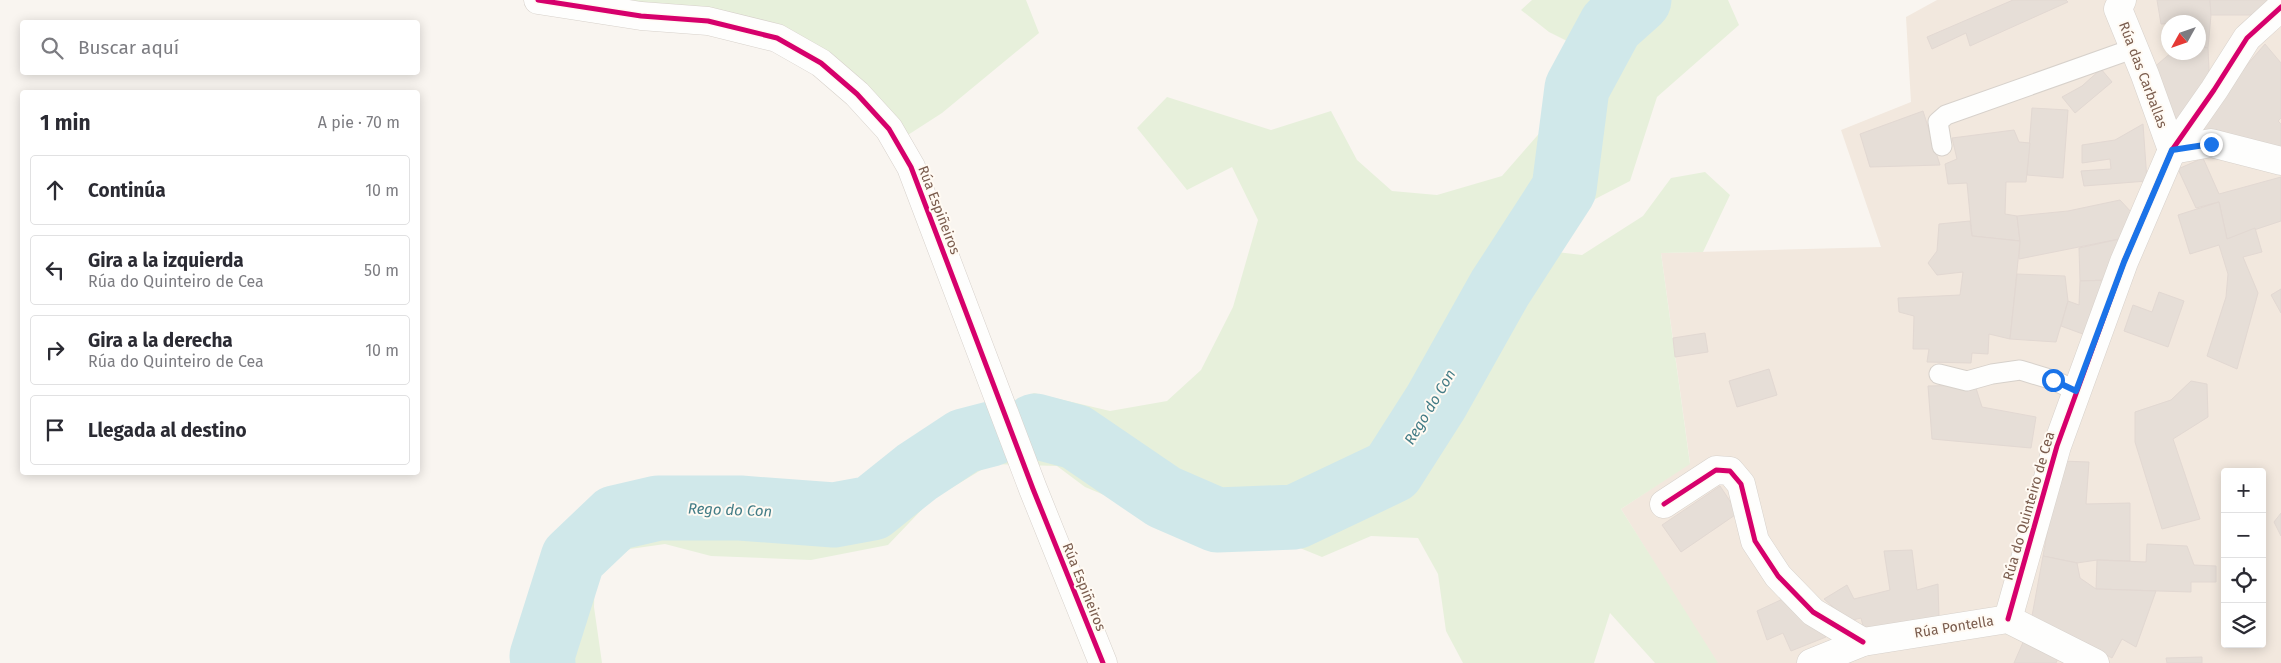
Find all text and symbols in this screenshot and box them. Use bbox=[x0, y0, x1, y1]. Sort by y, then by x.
north arrow bbox=[2161, 15, 2206, 60]
street label: Rúa das Carballas bbox=[2115, 19, 2171, 131]
search box bbox=[20, 20, 420, 75]
icon: search bbox=[38, 34, 66, 62]
text: Buscar aquí bbox=[78, 36, 179, 59]
text: 1 min bbox=[40, 110, 91, 136]
text: A pie · 70 m bbox=[318, 113, 400, 132]
route end bbox=[2200, 133, 2223, 156]
street label: Rúa Espiñeiros bbox=[914, 163, 964, 257]
icon: ahead bbox=[41, 176, 69, 204]
text: Continúa bbox=[88, 179, 166, 202]
text: 10 m bbox=[365, 181, 399, 200]
text: Gira a la izquierda bbox=[88, 249, 244, 272]
icon: left bbox=[41, 256, 69, 284]
text: 50 m bbox=[364, 261, 399, 280]
text: Rúa do Quinteiro de Cea bbox=[88, 272, 264, 291]
text: Gira a la derecha bbox=[88, 329, 233, 352]
icon: right bbox=[41, 336, 69, 364]
text: 10 m bbox=[365, 341, 399, 360]
text: Rúa do Quinteiro de Cea bbox=[88, 352, 264, 371]
water label: Rego do Con bbox=[1401, 366, 1459, 448]
route start bbox=[2042, 369, 2065, 392]
icon: arrive bbox=[41, 416, 69, 444]
text: Llegada al destino bbox=[88, 419, 247, 442]
street label: Rúa do Quinteiro de Cea bbox=[2000, 430, 2058, 582]
map controls bbox=[2221, 468, 2266, 648]
button: + bbox=[2221, 468, 2266, 513]
water label: Rego do Con bbox=[687, 500, 773, 520]
button: − bbox=[2221, 513, 2266, 558]
street label: Rúa Espiñeiros bbox=[1059, 540, 1110, 634]
button: locate bbox=[2221, 558, 2266, 603]
button: layers bbox=[2221, 603, 2266, 648]
street label: Rúa Pontella bbox=[1913, 612, 1995, 642]

